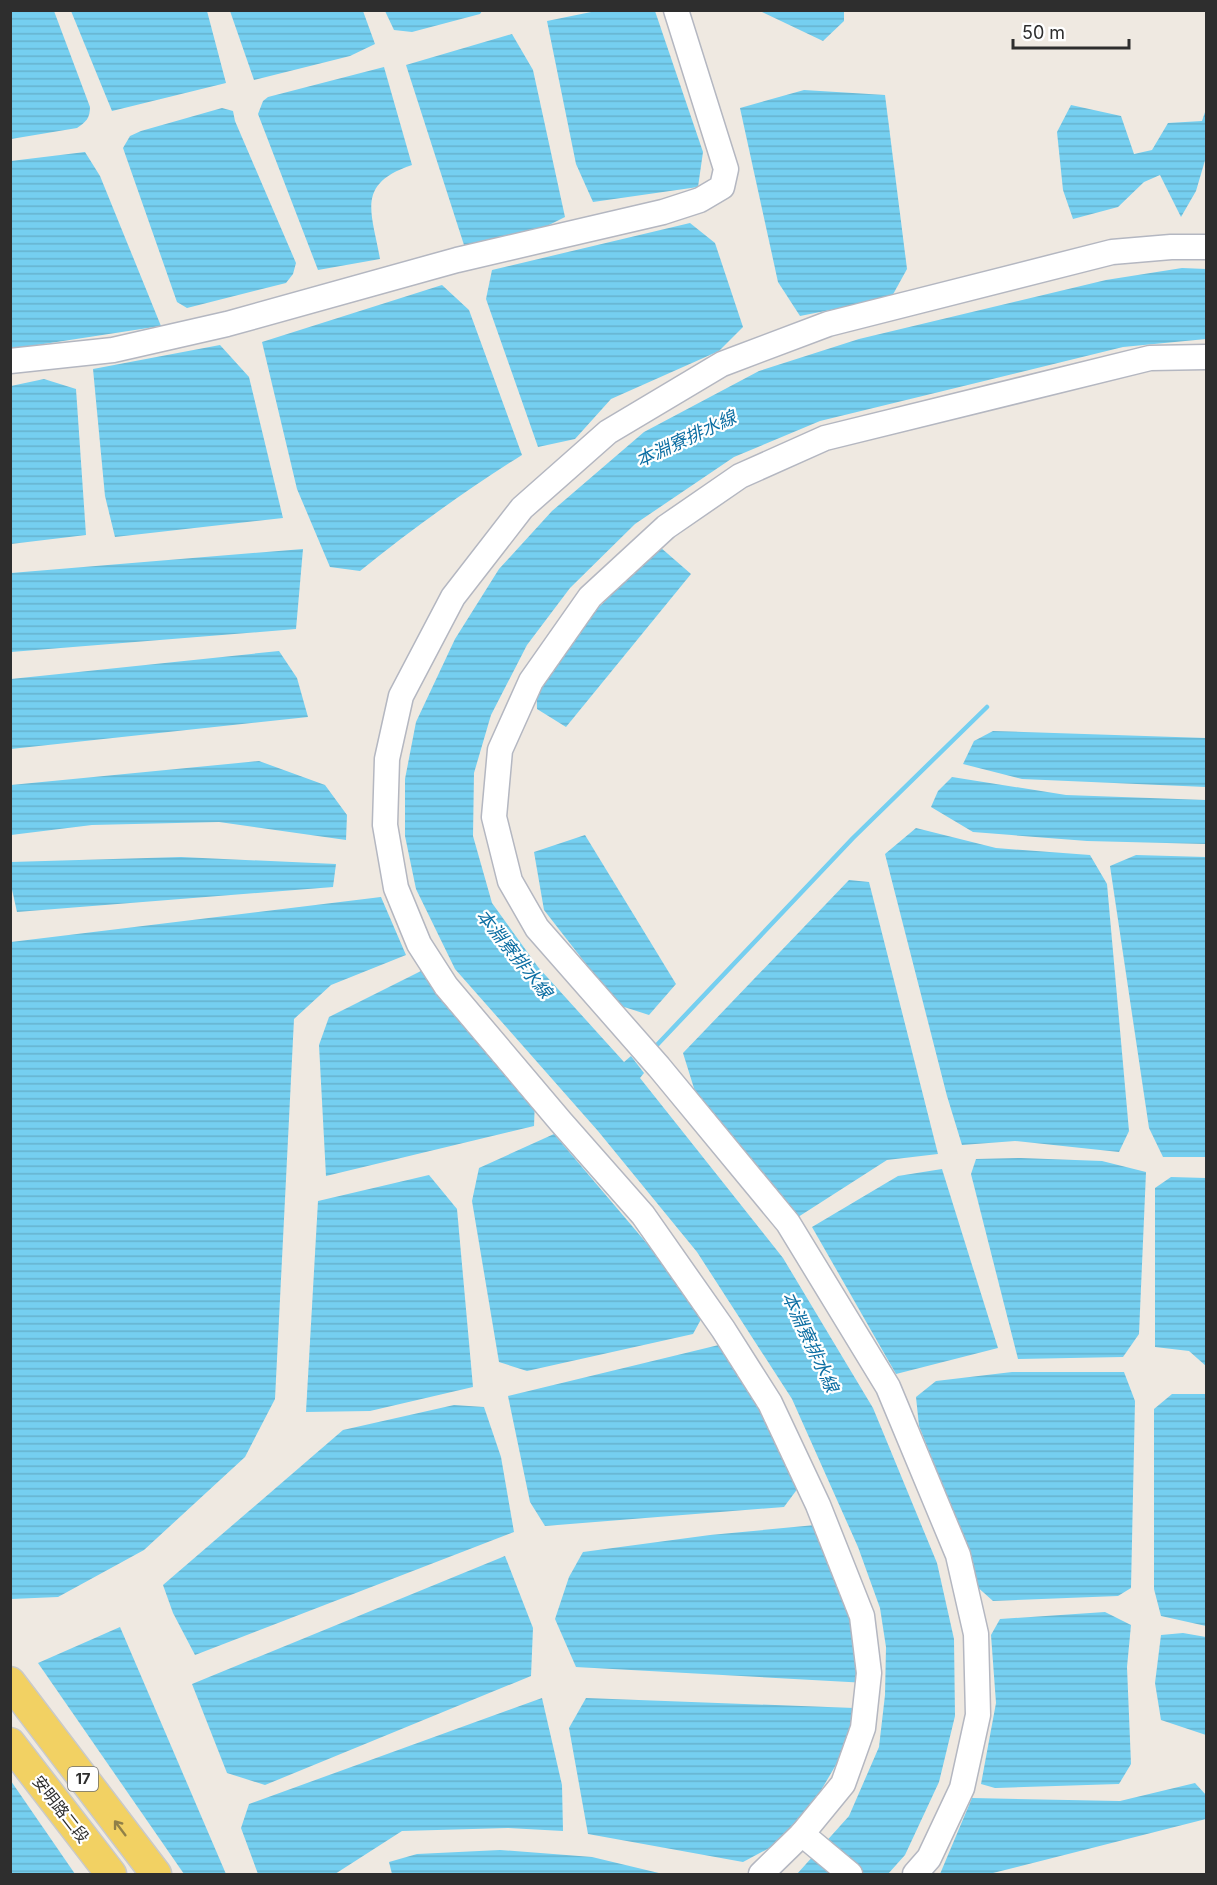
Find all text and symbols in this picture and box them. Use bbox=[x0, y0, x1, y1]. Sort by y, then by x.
scale bar bbox=[1013, 12, 1128, 50]
text: 50 m bbox=[1022, 22, 1065, 43]
water label: 本淵寮排水線 bbox=[632, 405, 741, 471]
water label: 本淵寮排水線 bbox=[472, 905, 558, 1004]
water label: 本淵寮排水線 bbox=[778, 1288, 844, 1397]
road number: 17 bbox=[68, 1767, 98, 1791]
street label: 安明路二段 bbox=[28, 1771, 94, 1847]
one-way arrow bbox=[114, 1820, 127, 1836]

